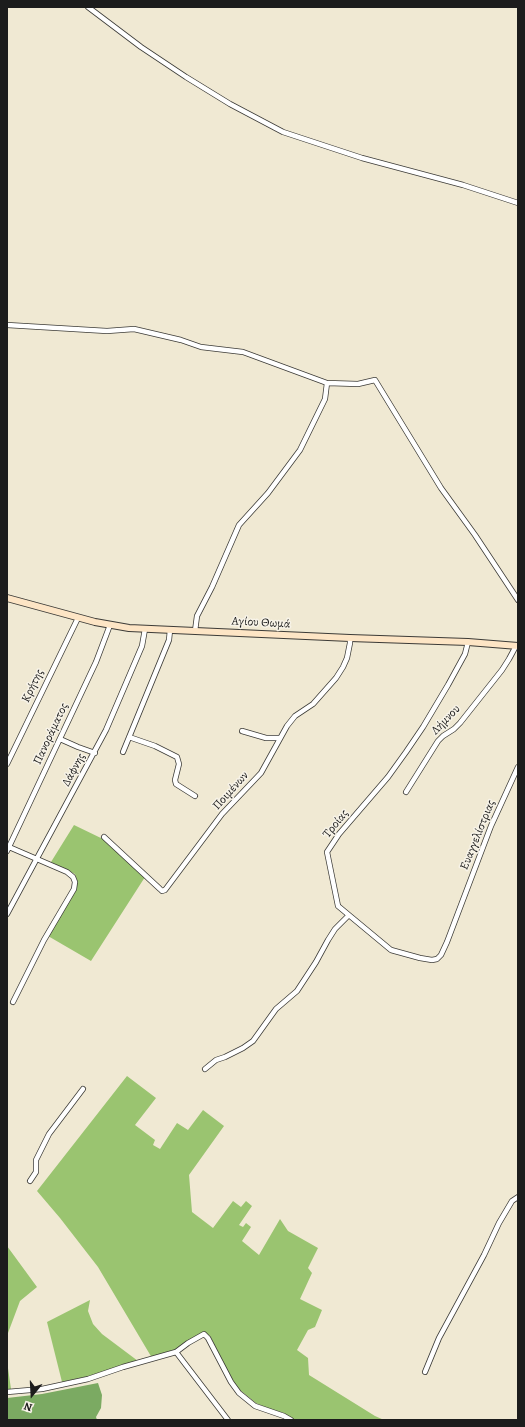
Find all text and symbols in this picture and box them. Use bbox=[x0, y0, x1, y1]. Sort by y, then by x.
street label: Αγίου Θωμά bbox=[231, 614, 291, 632]
street label: Κρήτης bbox=[19, 667, 47, 705]
street label: Πανοράματος bbox=[30, 701, 72, 767]
street label: Λήμνου bbox=[428, 702, 464, 738]
street label: Δάφνης bbox=[59, 751, 89, 789]
street label: Ποιμένων bbox=[210, 769, 252, 813]
street label: Ευαγγελίστριας bbox=[457, 798, 499, 872]
street label: Τροίας bbox=[320, 807, 352, 841]
north arrow bbox=[12, 1375, 52, 1415]
text: N bbox=[22, 1399, 34, 1415]

